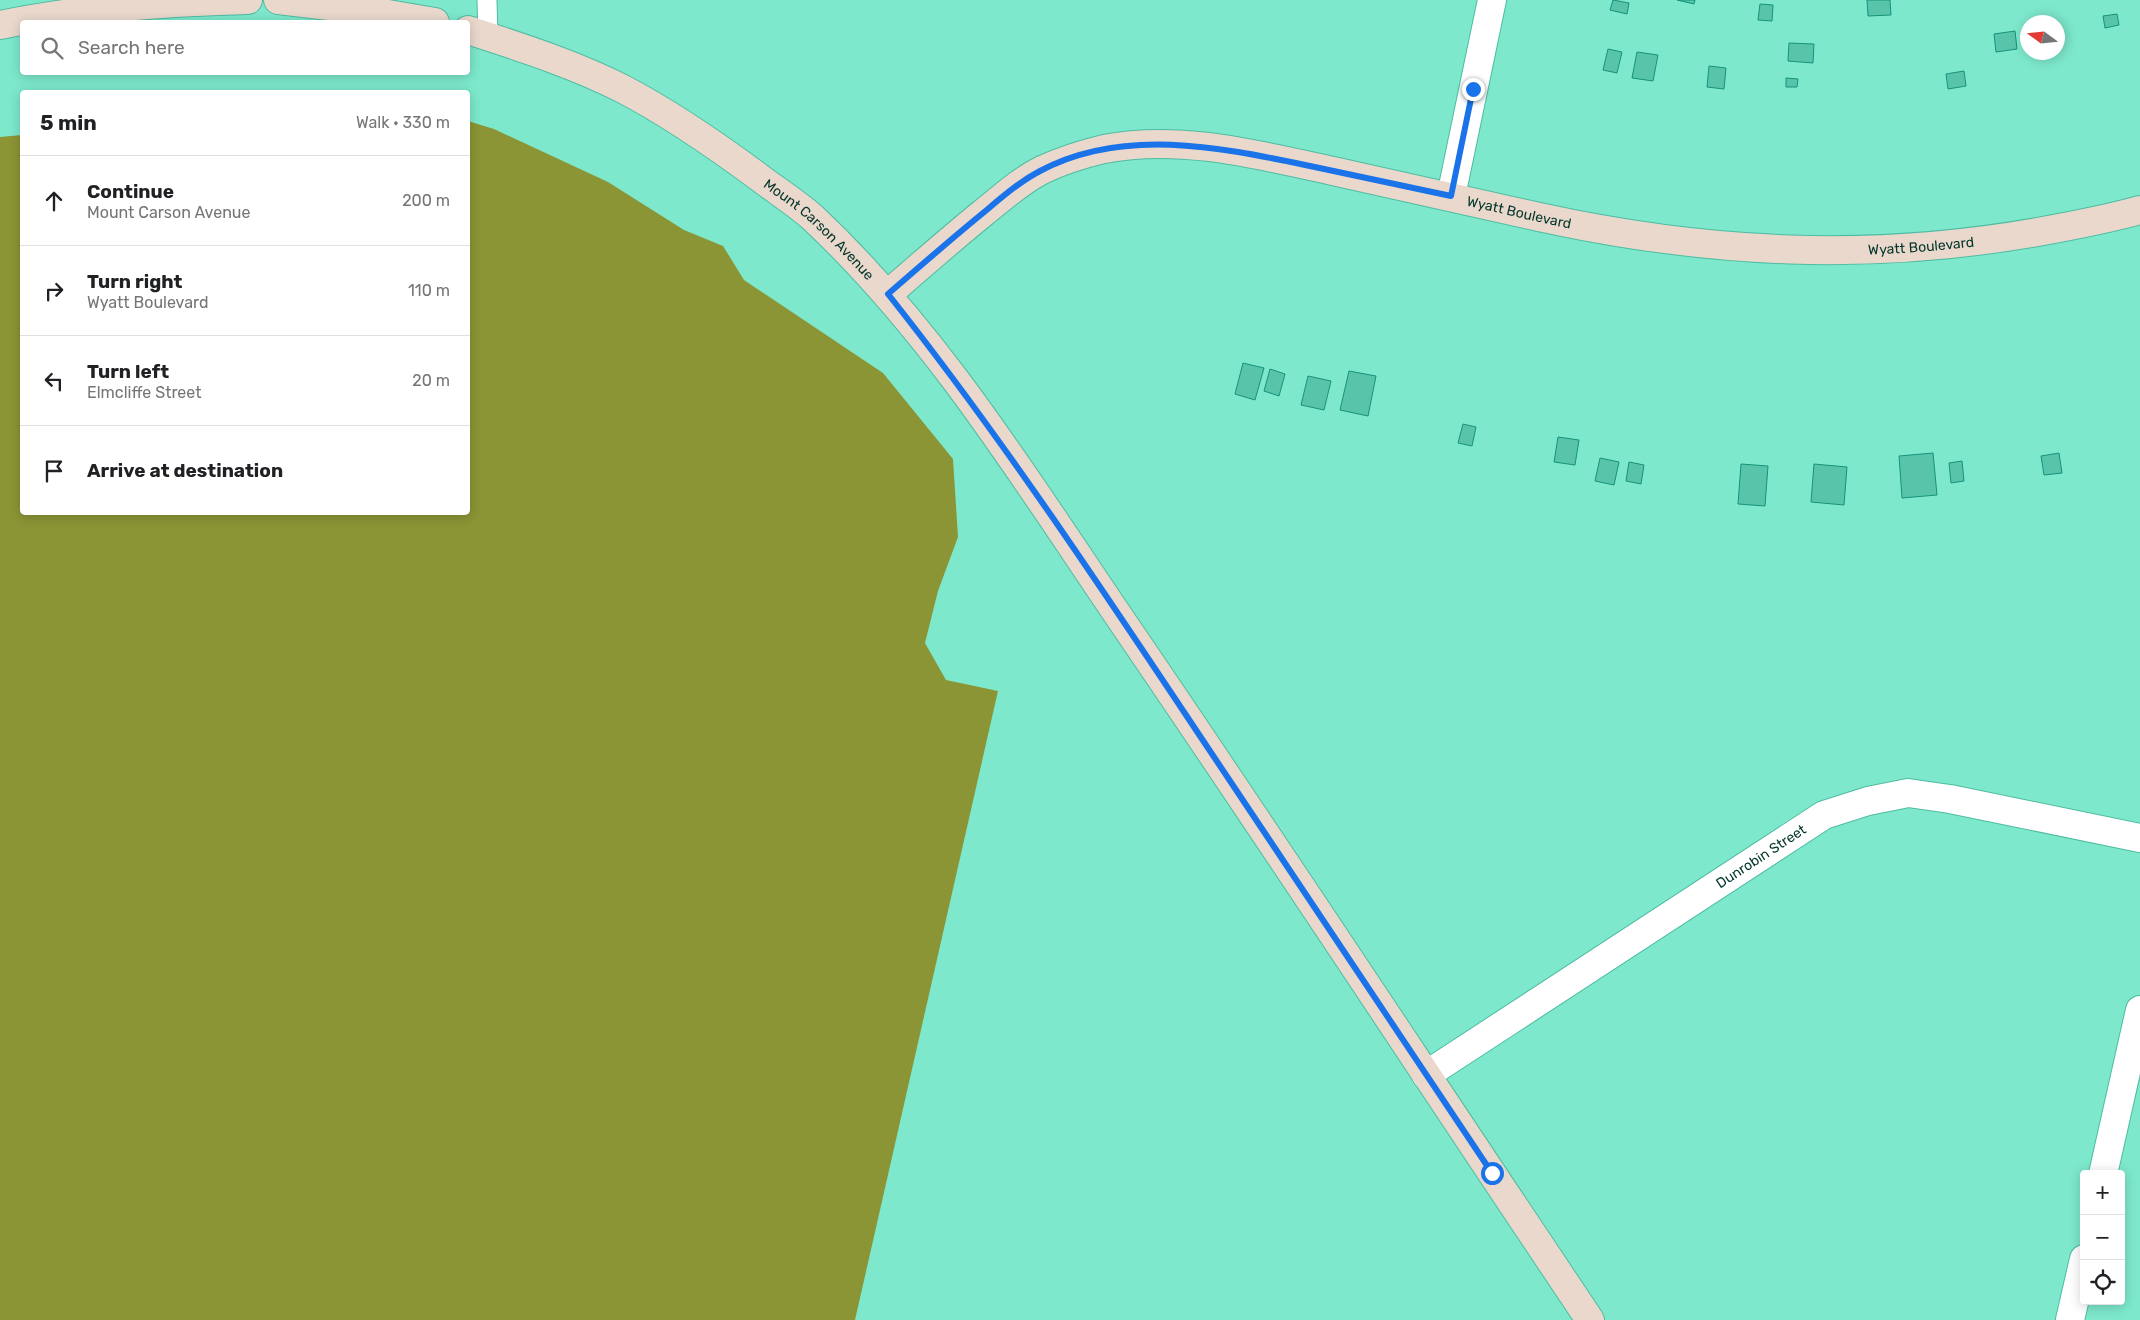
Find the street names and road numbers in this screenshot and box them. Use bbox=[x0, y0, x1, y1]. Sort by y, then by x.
street label: Mount Carson Avenue bbox=[760, 175, 878, 283]
street label: Wyatt Boulevard bbox=[1465, 192, 1573, 232]
street label: Wyatt Boulevard bbox=[1868, 233, 1975, 258]
street label: Dunrobin Street bbox=[1713, 820, 1809, 892]

